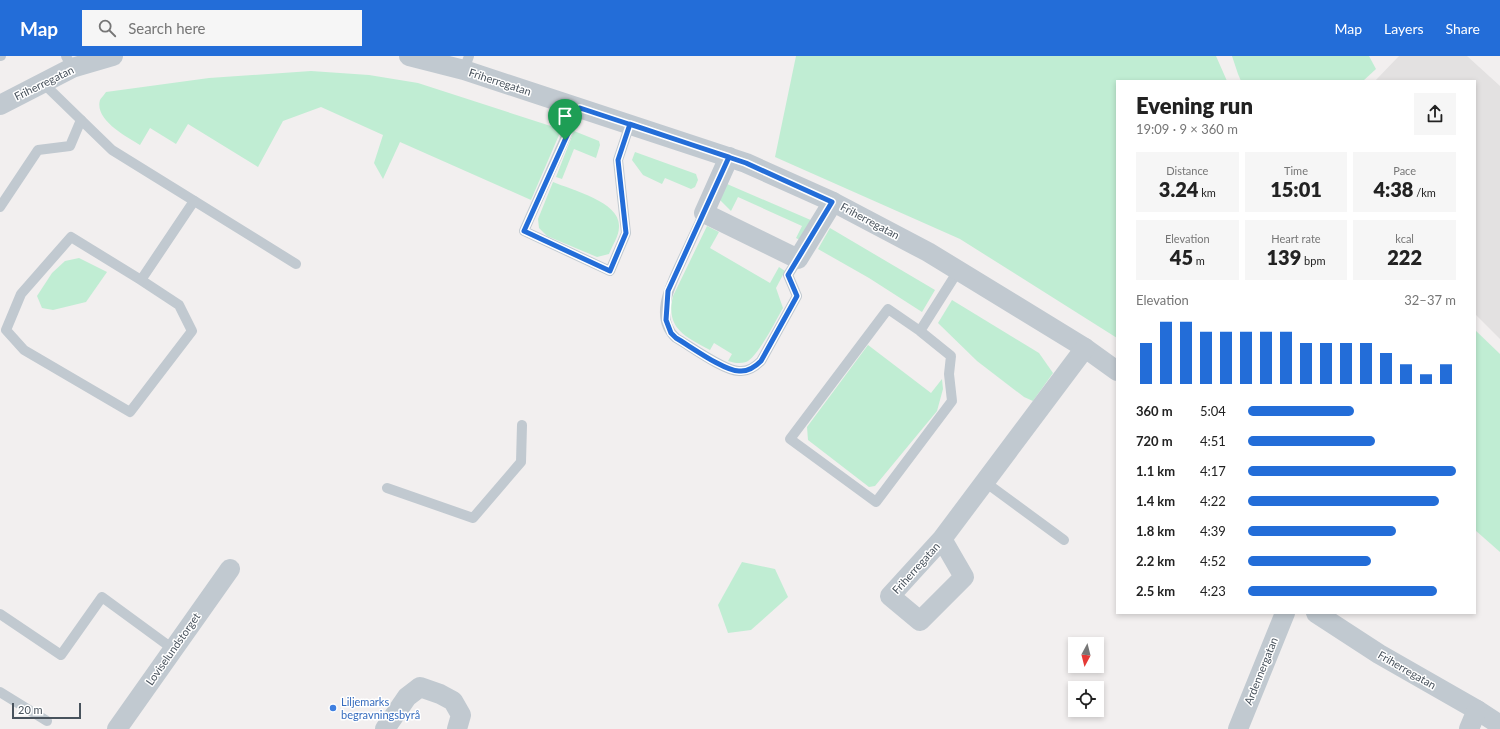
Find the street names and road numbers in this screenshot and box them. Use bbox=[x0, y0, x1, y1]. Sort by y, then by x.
street label: Friherregatan bbox=[12, 63, 76, 103]
street label: Friherregatan bbox=[467, 65, 533, 98]
street label: Friherregatan bbox=[839, 200, 902, 241]
street label: Friherregatan bbox=[889, 539, 942, 596]
street label: Loviselundstorget bbox=[143, 610, 202, 687]
street label: Ardennergatan bbox=[1241, 635, 1280, 707]
street label: Friherregatan bbox=[1376, 648, 1438, 691]

